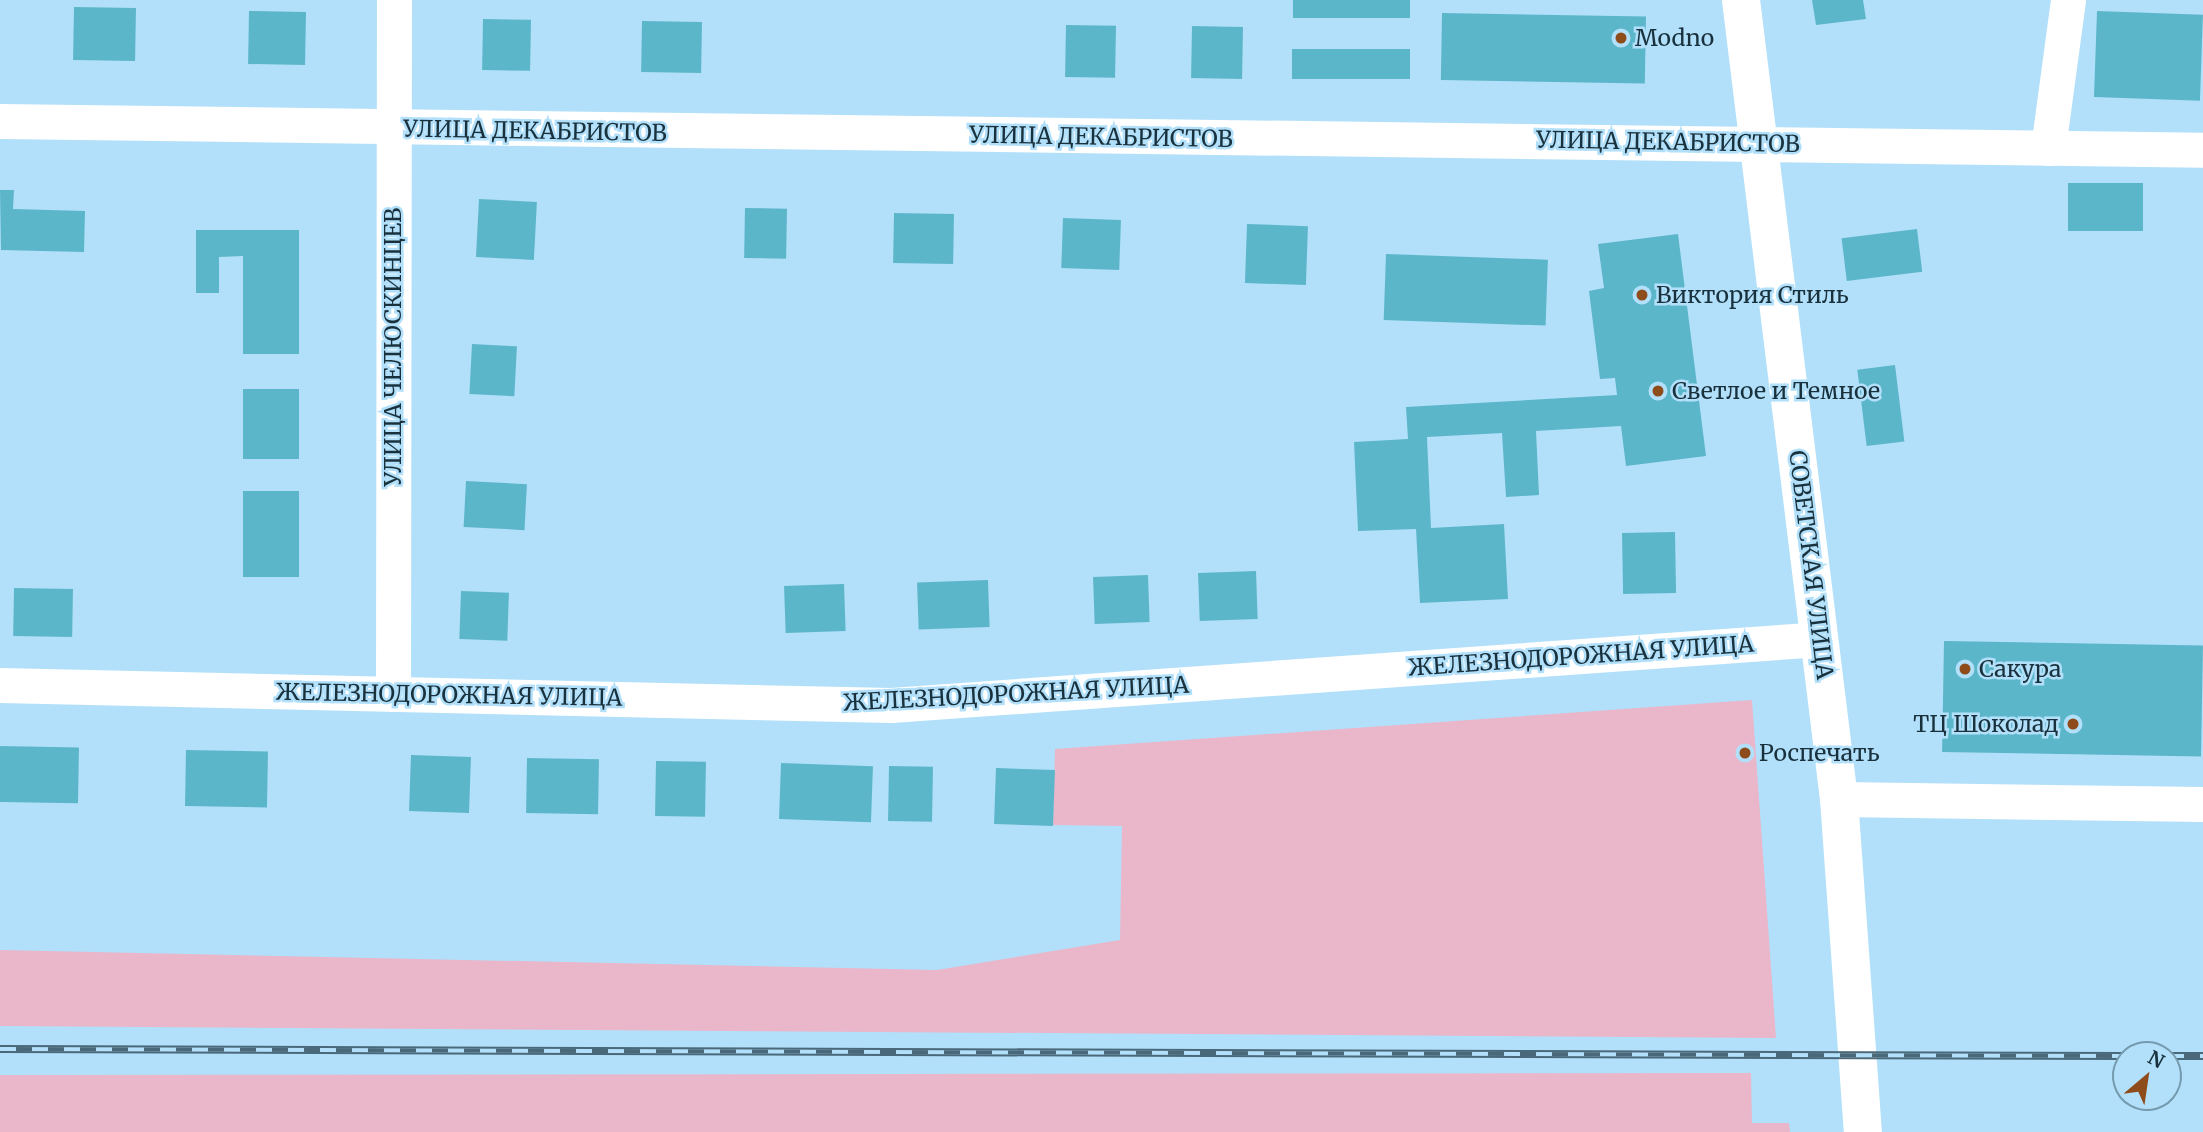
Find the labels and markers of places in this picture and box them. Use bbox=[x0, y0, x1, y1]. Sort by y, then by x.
place label: Modno bbox=[1635, 24, 1714, 52]
marker: Modno bbox=[1613, 30, 1629, 46]
place label: Виктория Стиль bbox=[1656, 281, 1849, 309]
marker: Виктория Стиль bbox=[1634, 287, 1650, 303]
place label: Светлое и Темное bbox=[1672, 377, 1880, 405]
marker: Светлое и Темное bbox=[1650, 383, 1666, 399]
place label: Сакура bbox=[1979, 655, 2061, 683]
marker: Сакура bbox=[1957, 661, 1973, 677]
place label: ТЦ Шоколад bbox=[1913, 710, 2059, 738]
marker: ТЦ Шоколад bbox=[2065, 716, 2081, 732]
place label: Роспечать bbox=[1759, 739, 1880, 767]
marker: Роспечать bbox=[1737, 745, 1753, 761]

